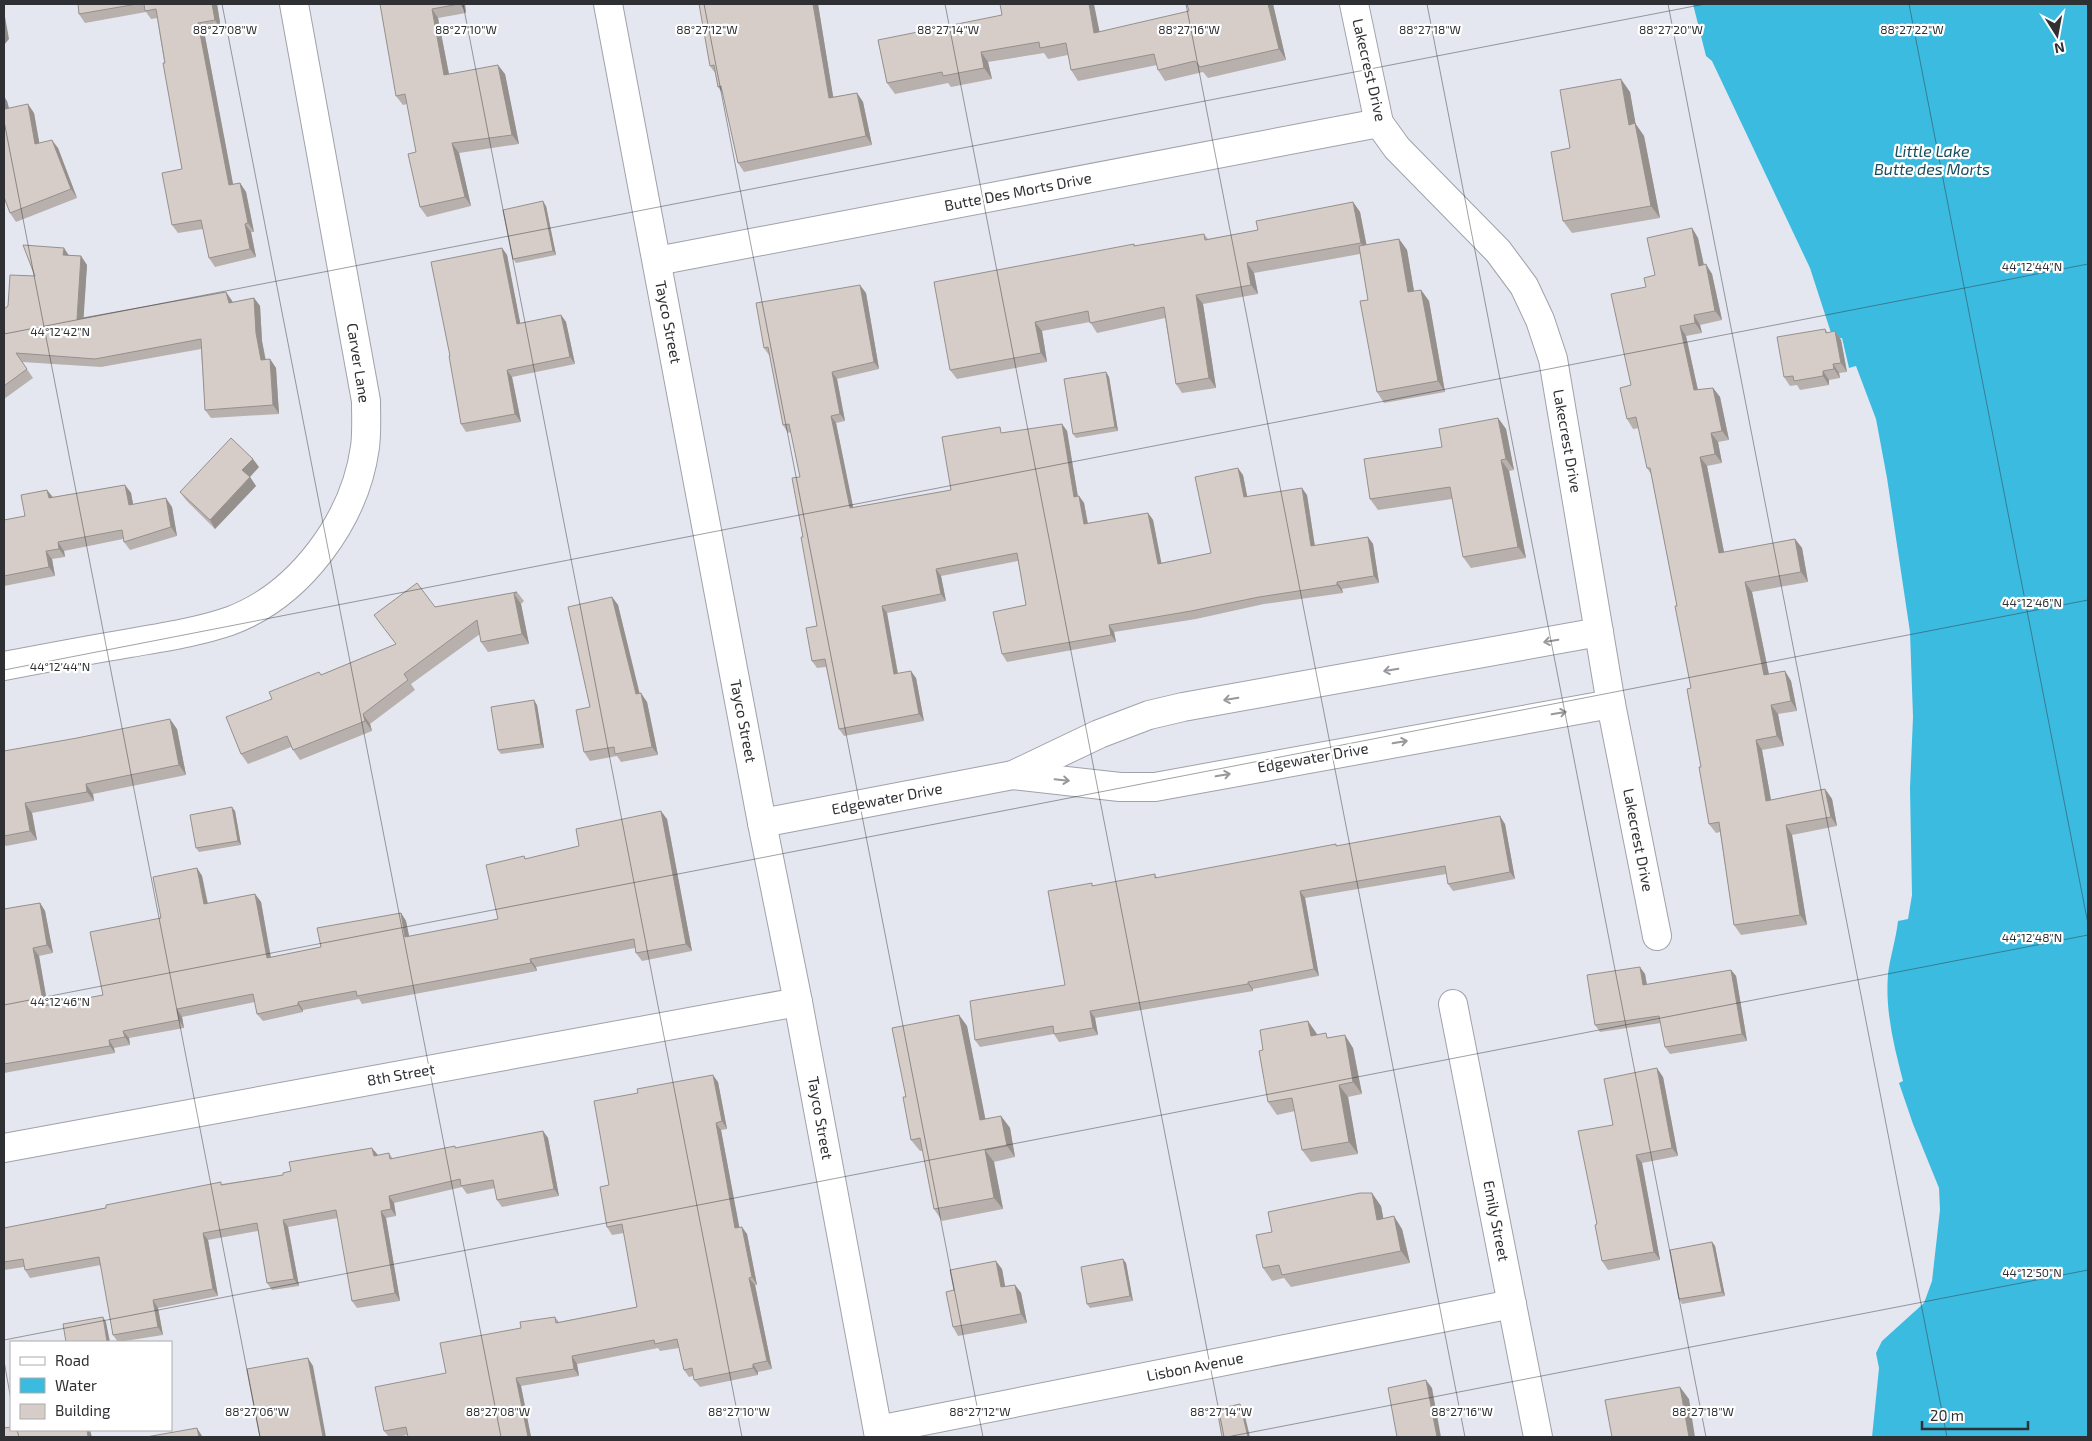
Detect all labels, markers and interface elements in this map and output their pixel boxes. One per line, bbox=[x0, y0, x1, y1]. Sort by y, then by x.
north arrow bbox=[2032, 10, 2082, 60]
street label: Lakecrest Drive bbox=[1349, 17, 1391, 123]
text: 88°27'08"W bbox=[193, 22, 257, 36]
text: 88°27'10"W bbox=[435, 22, 497, 36]
text: 88°27'12"W bbox=[676, 22, 738, 36]
text: 88°27'14"W bbox=[917, 22, 979, 36]
text: 88°27'16"W bbox=[1158, 22, 1220, 36]
text: 88°27'18"W bbox=[1399, 22, 1461, 36]
text: 88°27'20"W bbox=[1639, 22, 1703, 36]
text: 88°27'22"W bbox=[1880, 22, 1944, 36]
text: N bbox=[2053, 39, 2066, 58]
water label: Little Lake Butte des Morts bbox=[1874, 141, 1990, 178]
street label: Butte Des Morts Drive bbox=[943, 168, 1093, 214]
text: 44°12'44"N bbox=[2002, 259, 2062, 273]
street label: Tayco Street bbox=[652, 279, 686, 365]
street label: Carver Lane bbox=[344, 322, 374, 404]
text: 44°12'42"N bbox=[30, 324, 90, 338]
street label: Lakecrest Drive bbox=[1550, 388, 1586, 494]
text: 44°12'46"N bbox=[2002, 595, 2062, 609]
one-way arrow bbox=[1544, 636, 1560, 646]
text: 44°12'44"N bbox=[30, 659, 90, 673]
one-way arrow bbox=[1384, 665, 1400, 675]
street label: Tayco Street bbox=[727, 678, 761, 764]
one-way arrow bbox=[1224, 694, 1240, 704]
one-way arrow bbox=[1551, 708, 1567, 718]
one-way arrow bbox=[1391, 737, 1407, 747]
street label: Edgewater Drive bbox=[1256, 738, 1370, 776]
one-way arrow bbox=[1214, 769, 1230, 779]
one-way arrow bbox=[1053, 775, 1069, 785]
street label: Edgewater Drive bbox=[830, 778, 944, 818]
street label: Lakecrest Drive bbox=[1620, 787, 1658, 893]
text: 44°12'48"N bbox=[2002, 930, 2062, 944]
text: 44°12'46"N bbox=[30, 994, 90, 1008]
street label: 8th Street bbox=[365, 1059, 436, 1089]
street label: Tayco Street bbox=[805, 1075, 837, 1161]
street label: Emily Street bbox=[1480, 1179, 1514, 1263]
text: 44°12'50"N bbox=[2002, 1265, 2062, 1279]
legend bbox=[10, 1341, 172, 1431]
street label: Lisbon Avenue bbox=[1145, 1348, 1245, 1384]
text: Road bbox=[55, 1351, 90, 1369]
text: Water bbox=[55, 1376, 97, 1394]
scale bar bbox=[1922, 1398, 2028, 1430]
text: Building bbox=[55, 1401, 111, 1419]
text: 88°27'06"W bbox=[225, 1404, 289, 1418]
text: 88°27'08"W bbox=[466, 1404, 530, 1418]
text: 88°27'10"W bbox=[708, 1404, 770, 1418]
text: 88°27'12"W bbox=[949, 1404, 1011, 1418]
text: 88°27'14"W bbox=[1190, 1404, 1252, 1418]
text: 88°27'16"W bbox=[1431, 1404, 1493, 1418]
text: 88°27'18"W bbox=[1672, 1404, 1734, 1418]
text: 20 m bbox=[1930, 1406, 1964, 1424]

